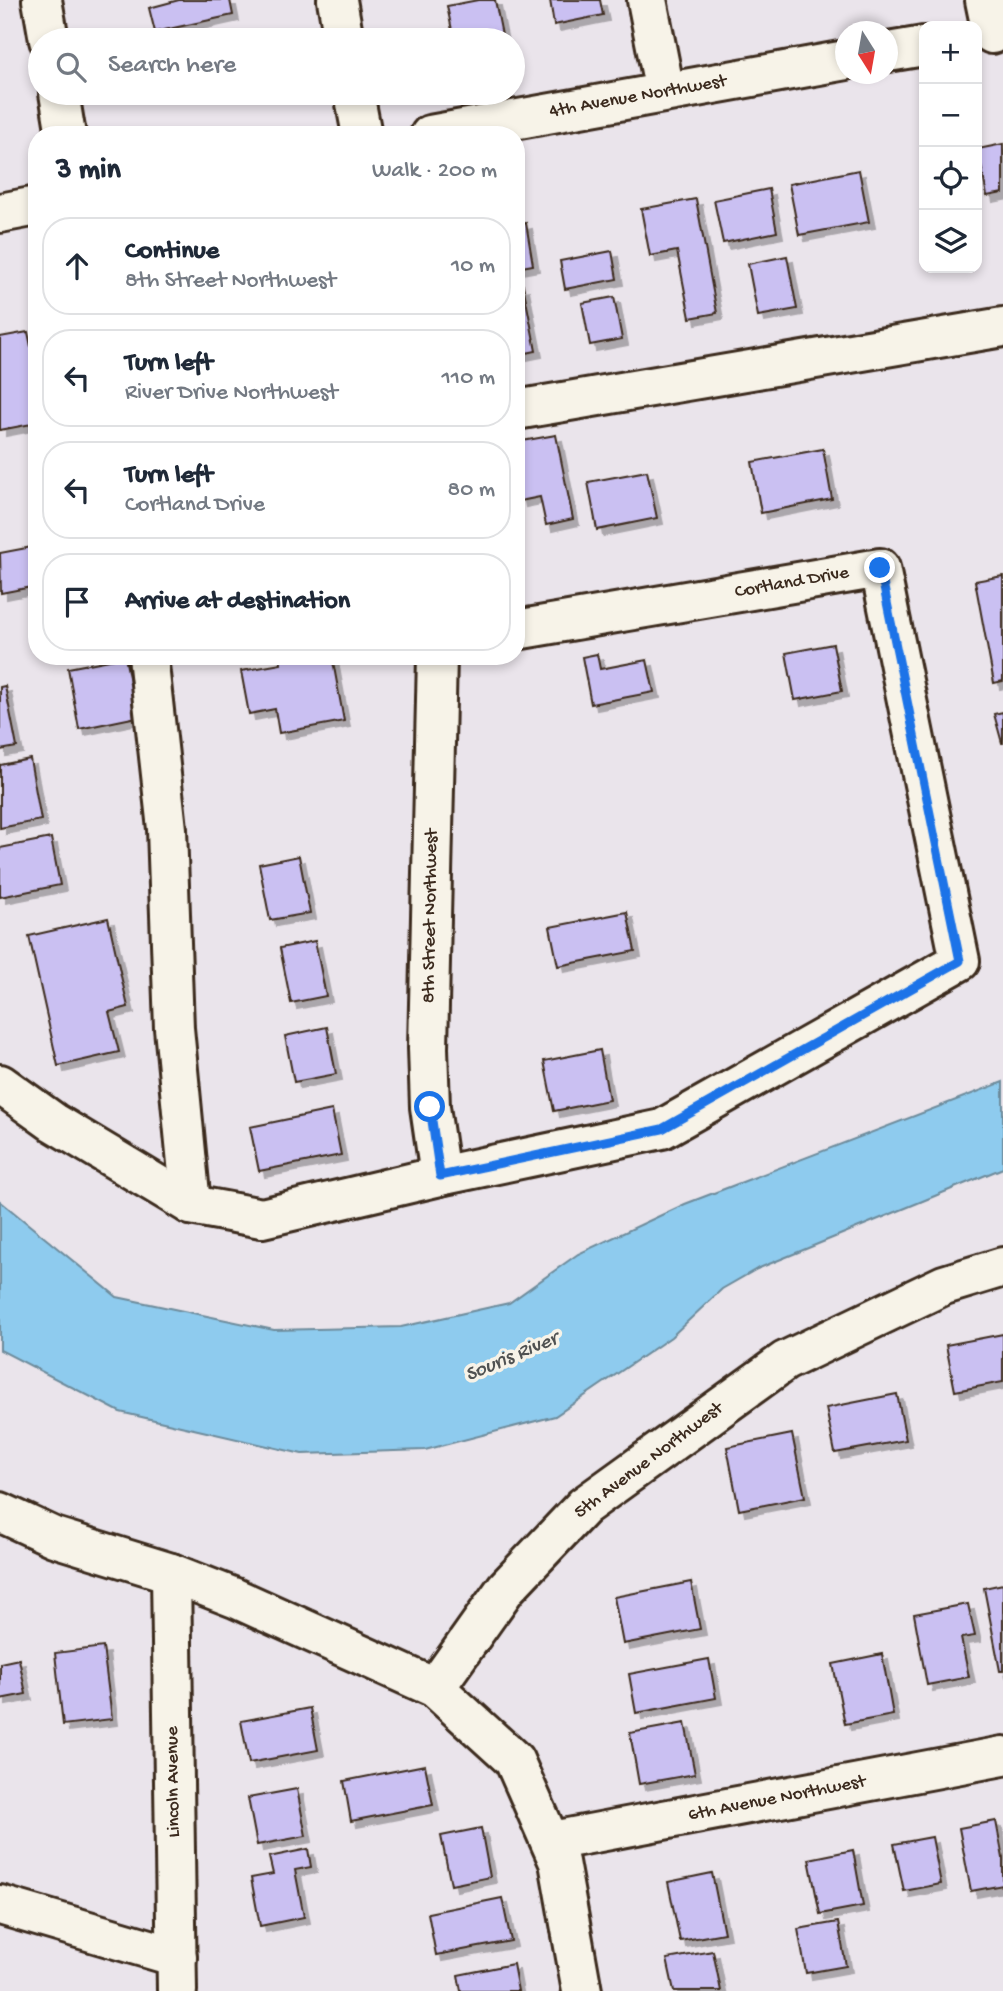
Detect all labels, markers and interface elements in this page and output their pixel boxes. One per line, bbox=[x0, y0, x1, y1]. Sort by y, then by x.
north arrow bbox=[835, 21, 898, 84]
map controls bbox=[919, 21, 982, 273]
button: + bbox=[919, 21, 982, 84]
search box bbox=[28, 28, 525, 105]
icon: search bbox=[52, 48, 90, 86]
text: Search here bbox=[108, 51, 236, 82]
street label: 4th Avenue Northwest bbox=[548, 70, 731, 124]
button: − bbox=[919, 84, 982, 147]
button: locate bbox=[919, 147, 982, 210]
text: 3 min bbox=[56, 154, 121, 189]
text: Walk · 200 m bbox=[372, 158, 497, 185]
button: layers bbox=[919, 210, 982, 273]
text: Continue bbox=[125, 237, 219, 268]
icon: ahead bbox=[58, 247, 96, 285]
text: 10 m bbox=[451, 253, 495, 280]
text: 8th Street Northwest bbox=[125, 268, 336, 295]
text: Turn left bbox=[125, 349, 213, 380]
icon: left bbox=[58, 359, 96, 397]
text: 110 m bbox=[442, 365, 495, 392]
text: River Drive Northwest bbox=[125, 380, 338, 407]
text: Turn left bbox=[125, 461, 213, 492]
icon: left bbox=[58, 471, 96, 509]
text: 80 m bbox=[448, 477, 495, 504]
text: Cortland Drive bbox=[125, 492, 265, 519]
route end bbox=[864, 552, 895, 583]
street label: Cortland Drive bbox=[733, 562, 851, 604]
icon: arrive bbox=[58, 583, 96, 621]
text: Arrive at destination bbox=[125, 587, 350, 618]
street label: 8th Street Northwest bbox=[418, 826, 444, 1003]
route start bbox=[414, 1091, 445, 1122]
water label: Souris River bbox=[462, 1326, 566, 1389]
street label: 5th Avenue Northwest bbox=[570, 1396, 730, 1524]
street label: Lincoln Avenue bbox=[162, 1726, 186, 1838]
street label: 6th Avenue Northwest bbox=[686, 1770, 870, 1827]

